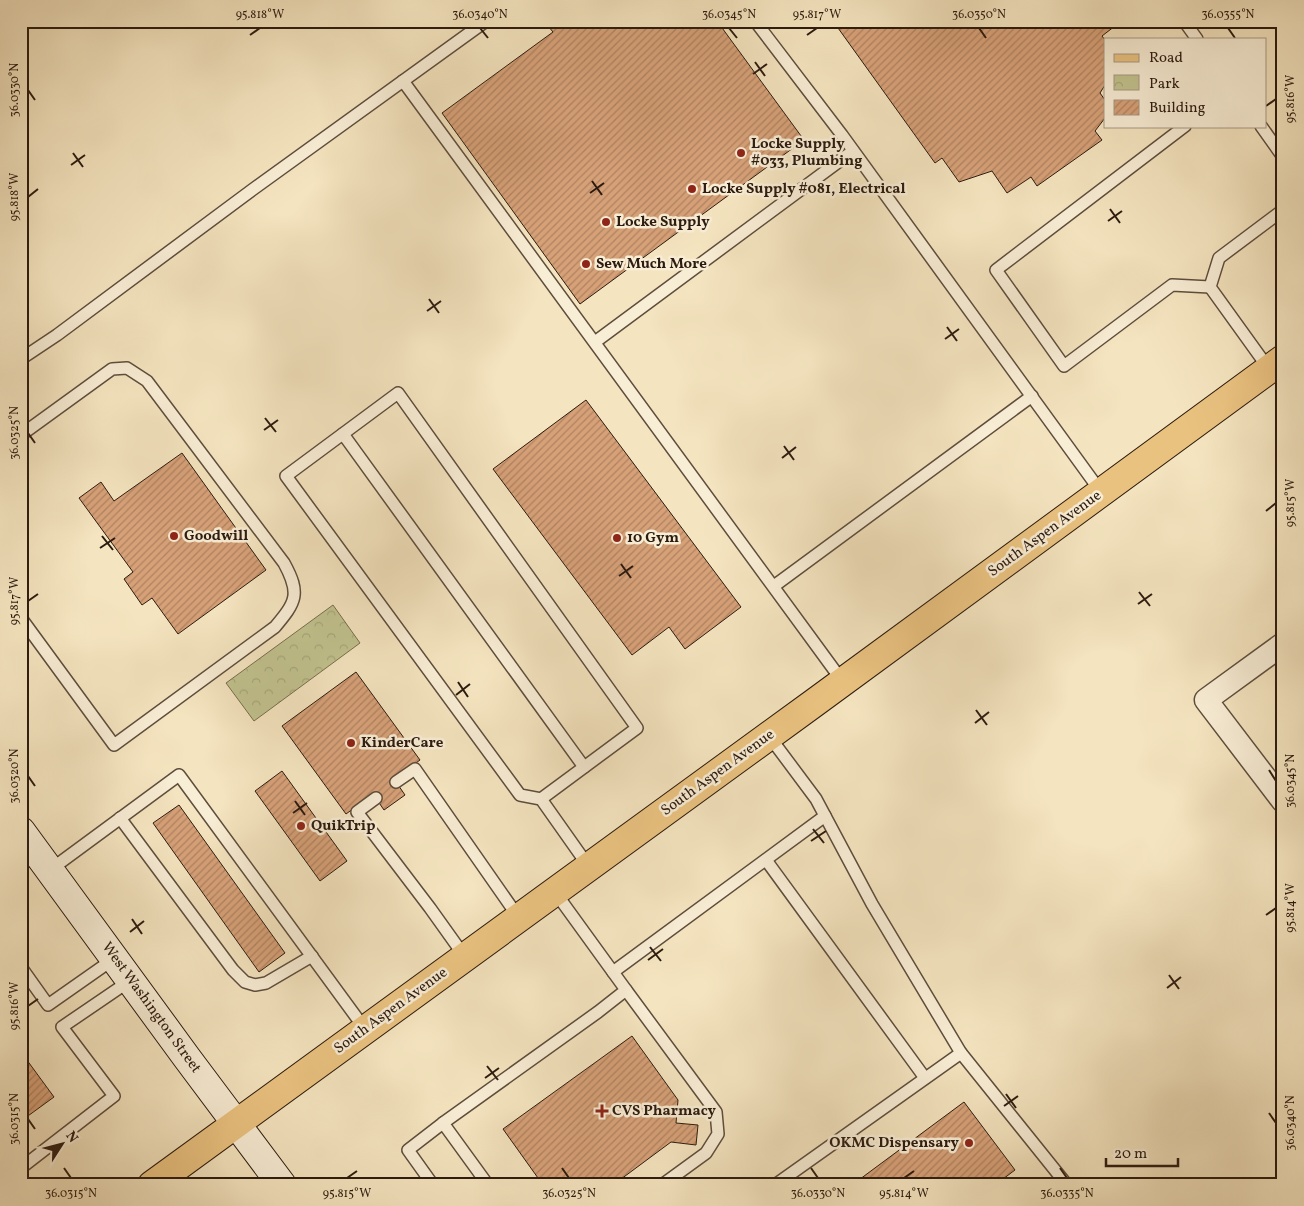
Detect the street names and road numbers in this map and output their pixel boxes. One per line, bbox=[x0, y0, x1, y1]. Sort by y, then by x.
street label: South Aspen Avenue bbox=[984, 486, 1106, 582]
street label: South Aspen Avenue bbox=[657, 725, 779, 821]
street label: West Washington Street bbox=[96, 938, 206, 1078]
street label: South Aspen Avenue bbox=[330, 963, 452, 1059]

